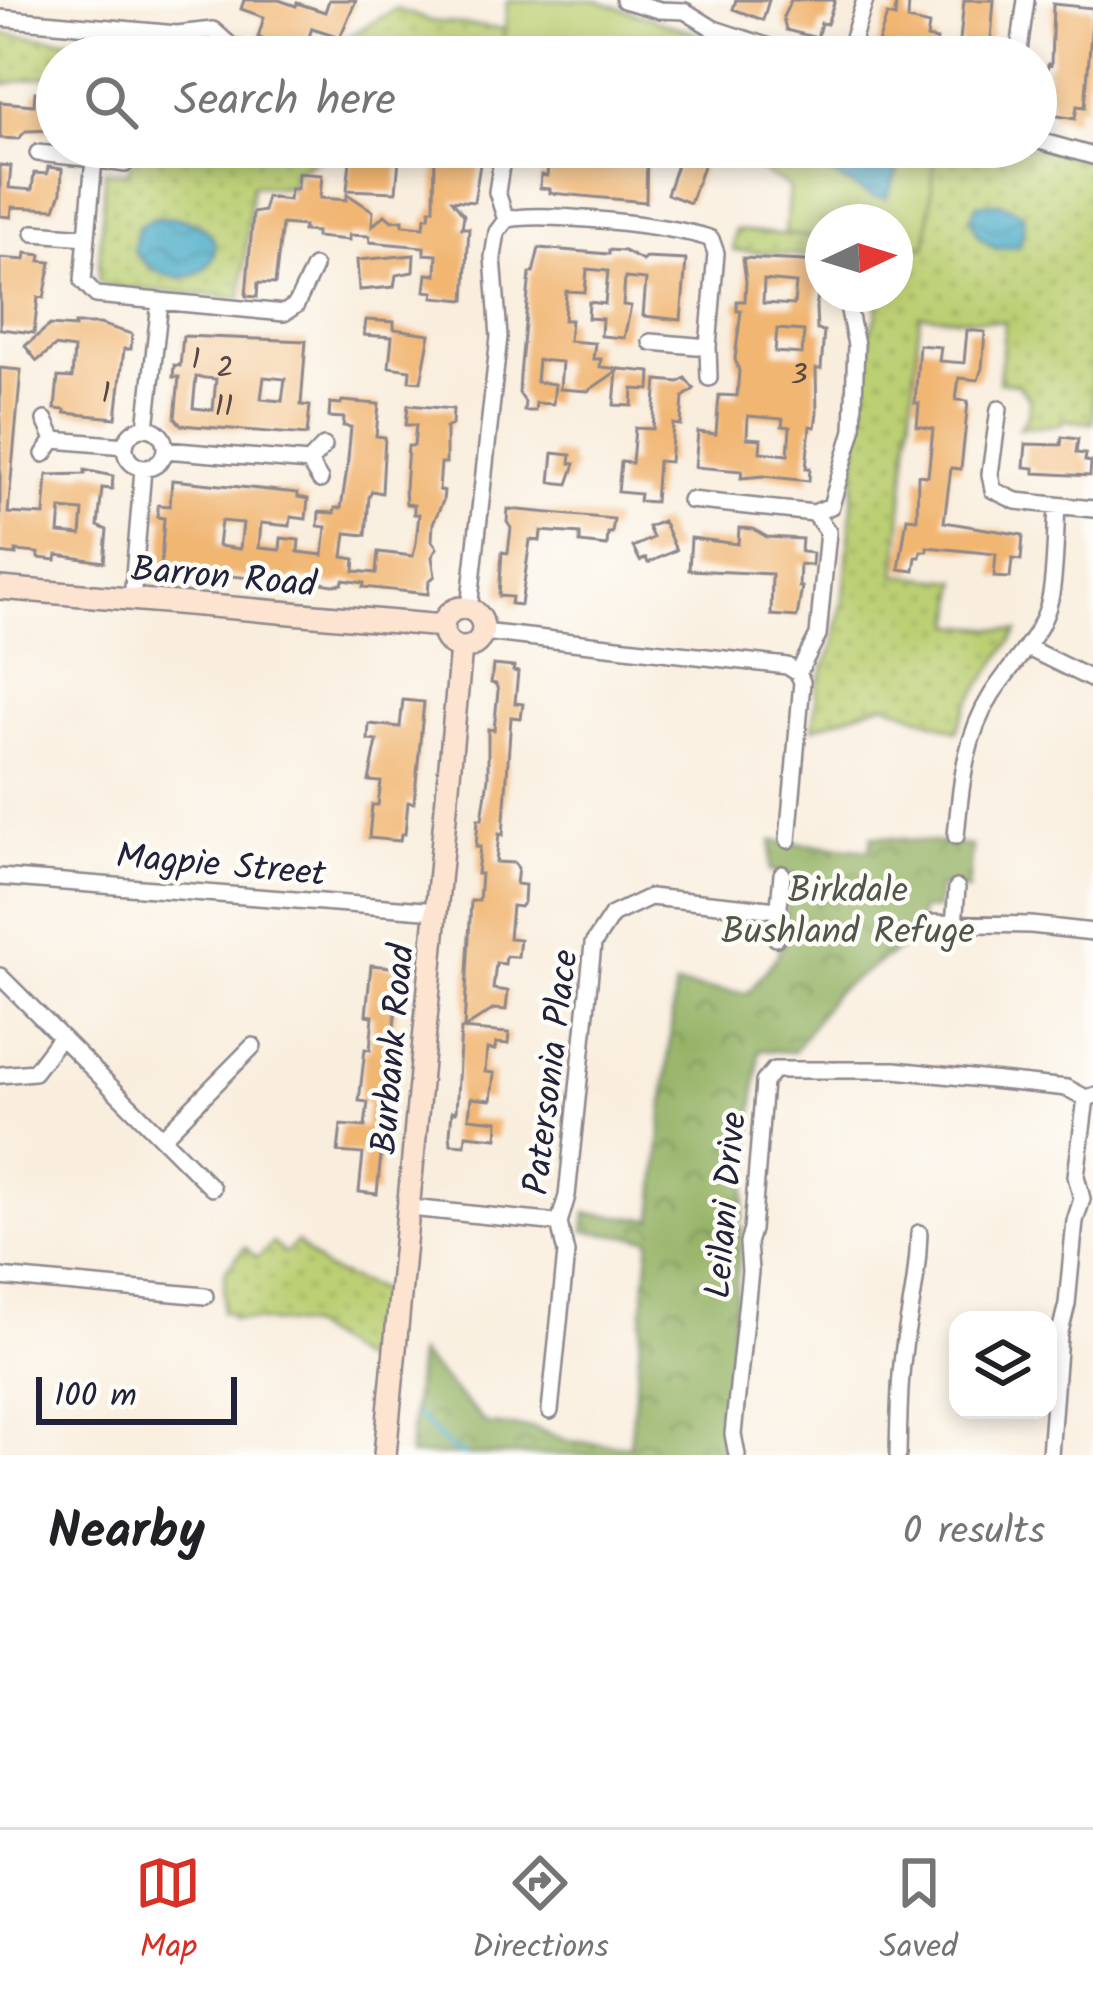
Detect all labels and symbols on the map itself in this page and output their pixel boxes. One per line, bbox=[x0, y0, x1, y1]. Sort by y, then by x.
north arrow bbox=[805, 204, 913, 312]
house number: 1 bbox=[191, 336, 201, 384]
house number: 2 bbox=[216, 345, 234, 393]
house number: 3 bbox=[790, 352, 808, 400]
house number: 1 bbox=[101, 370, 111, 418]
house number: 11 bbox=[215, 383, 233, 431]
street label: Barron Road bbox=[129, 542, 320, 615]
street label: Magpie Street bbox=[114, 829, 329, 904]
park label: Birkdale Bushland Refuge bbox=[721, 864, 975, 962]
street label: Burbank Road bbox=[357, 941, 432, 1157]
street label: Patersonia Place bbox=[509, 947, 596, 1198]
street label: Leilani Drive bbox=[691, 1109, 764, 1301]
scale bar bbox=[36, 1371, 237, 1424]

